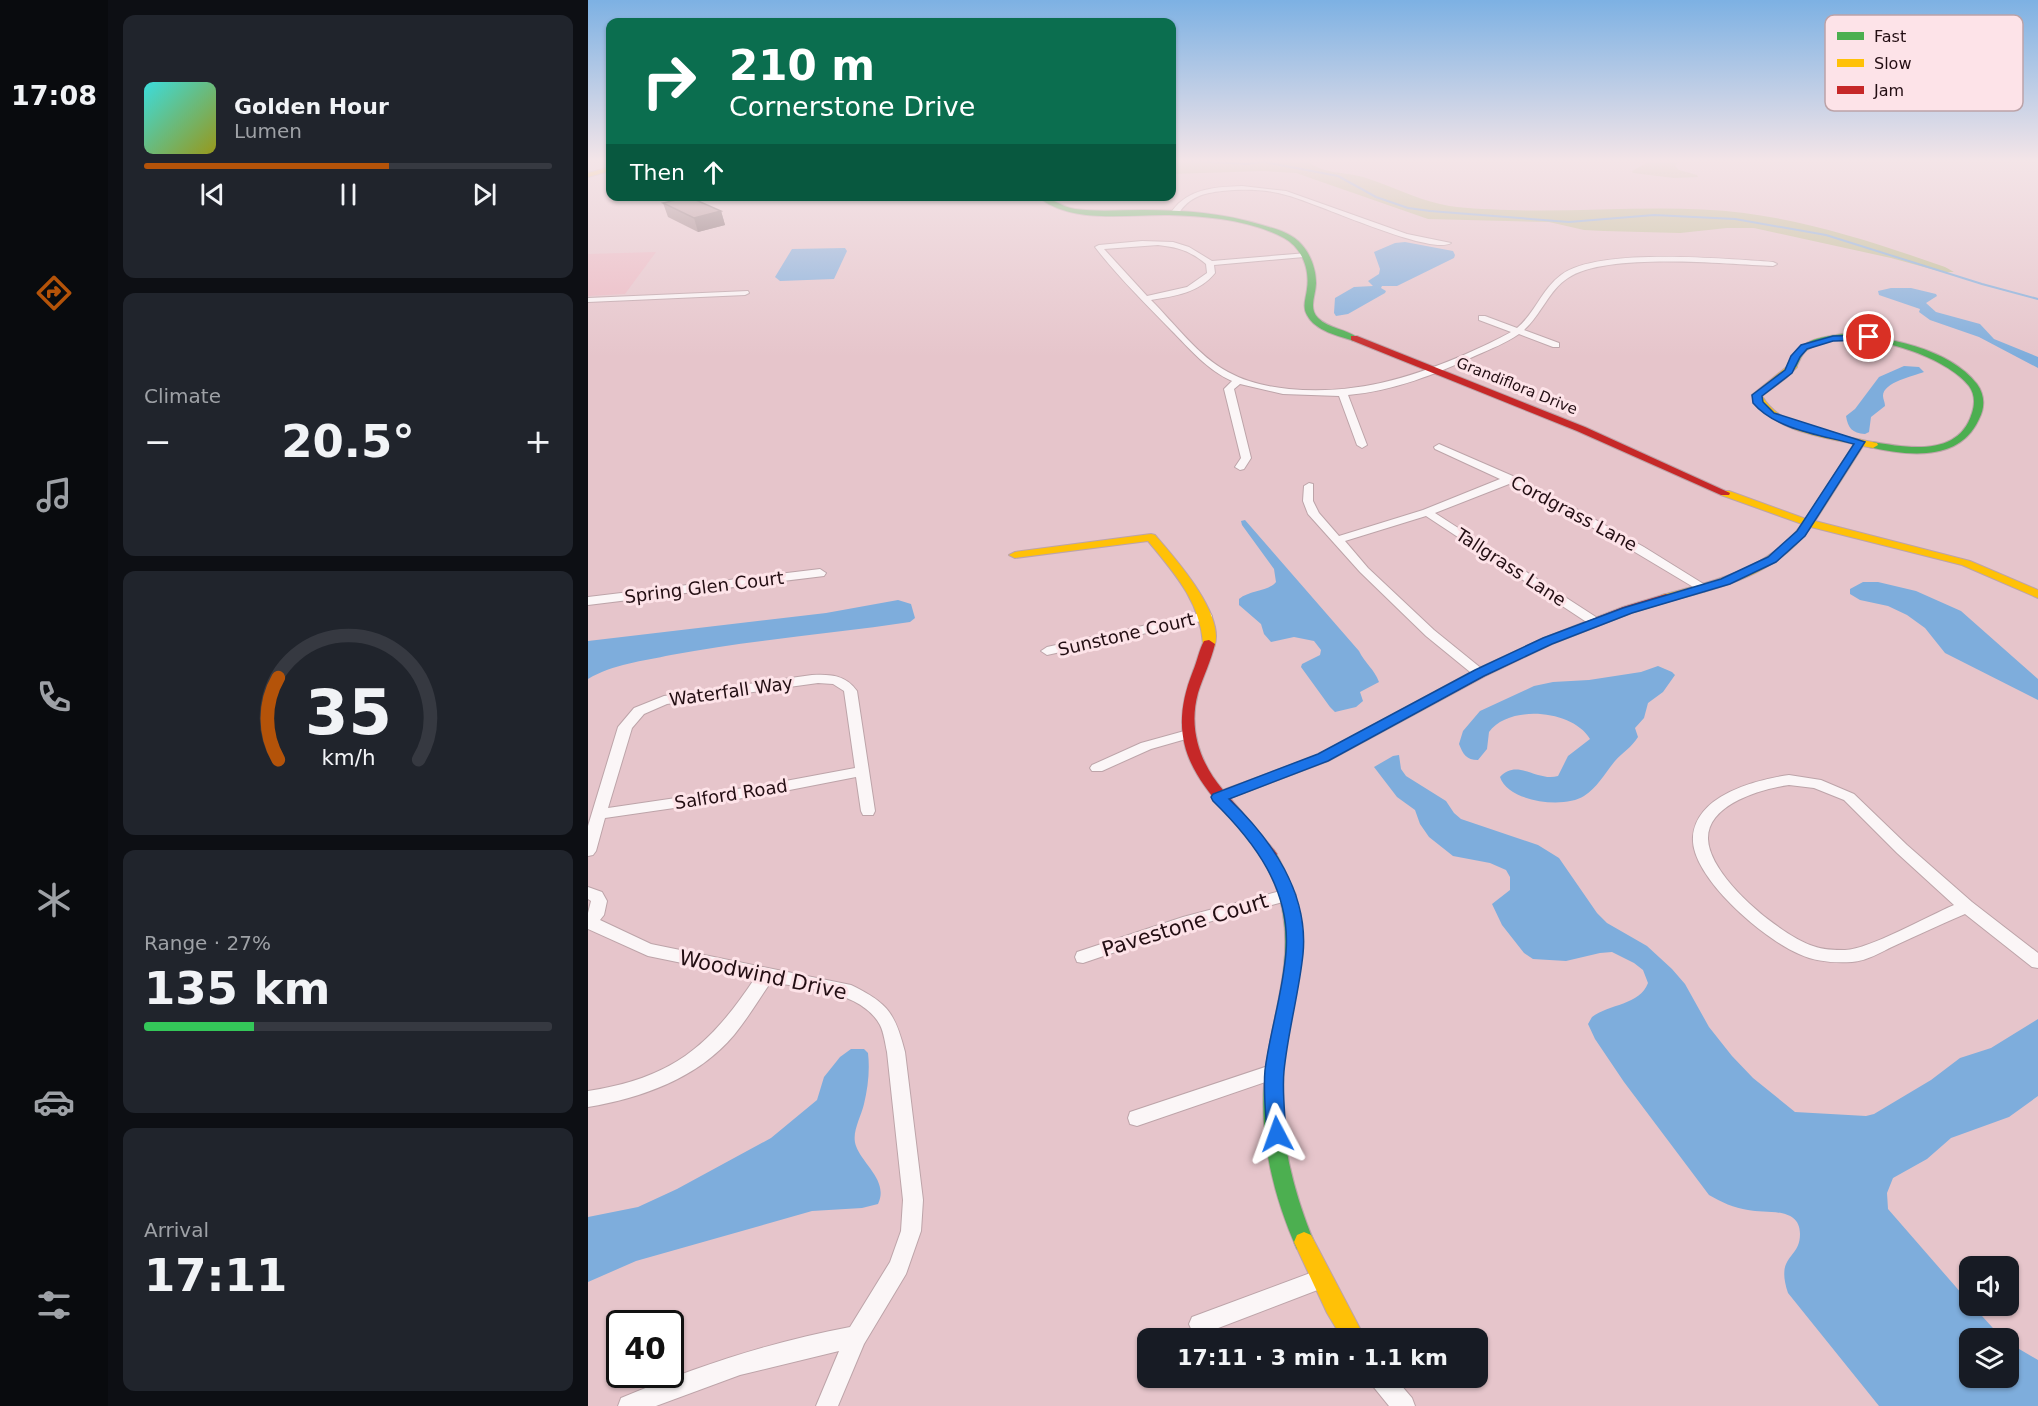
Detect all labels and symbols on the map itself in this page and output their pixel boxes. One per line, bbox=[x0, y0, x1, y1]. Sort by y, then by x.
legend bbox=[1825, 15, 2023, 111]
text: Fast bbox=[1874, 27, 1906, 46]
text: Slow bbox=[1874, 54, 1911, 73]
text: Jam bbox=[1873, 81, 1904, 100]
pin bbox=[1843, 311, 1894, 362]
street label: Grandiflora Drive bbox=[1454, 354, 1580, 418]
street label: Cordgrass Lane bbox=[1507, 471, 1641, 555]
street label: Tallgrass Lane bbox=[1451, 523, 1570, 610]
street label: Spring Glen Court bbox=[623, 567, 785, 607]
street label: Sunstone Court bbox=[1056, 608, 1196, 660]
street label: Waterfall Way bbox=[668, 672, 795, 710]
street label: Salford Road bbox=[673, 775, 789, 813]
street label: Pavestone Court bbox=[1099, 888, 1271, 962]
street label: Woodwind Drive bbox=[677, 945, 849, 1005]
position arrow bbox=[1245, 1102, 1309, 1166]
speed limit sign: 40 bbox=[606, 1310, 684, 1388]

